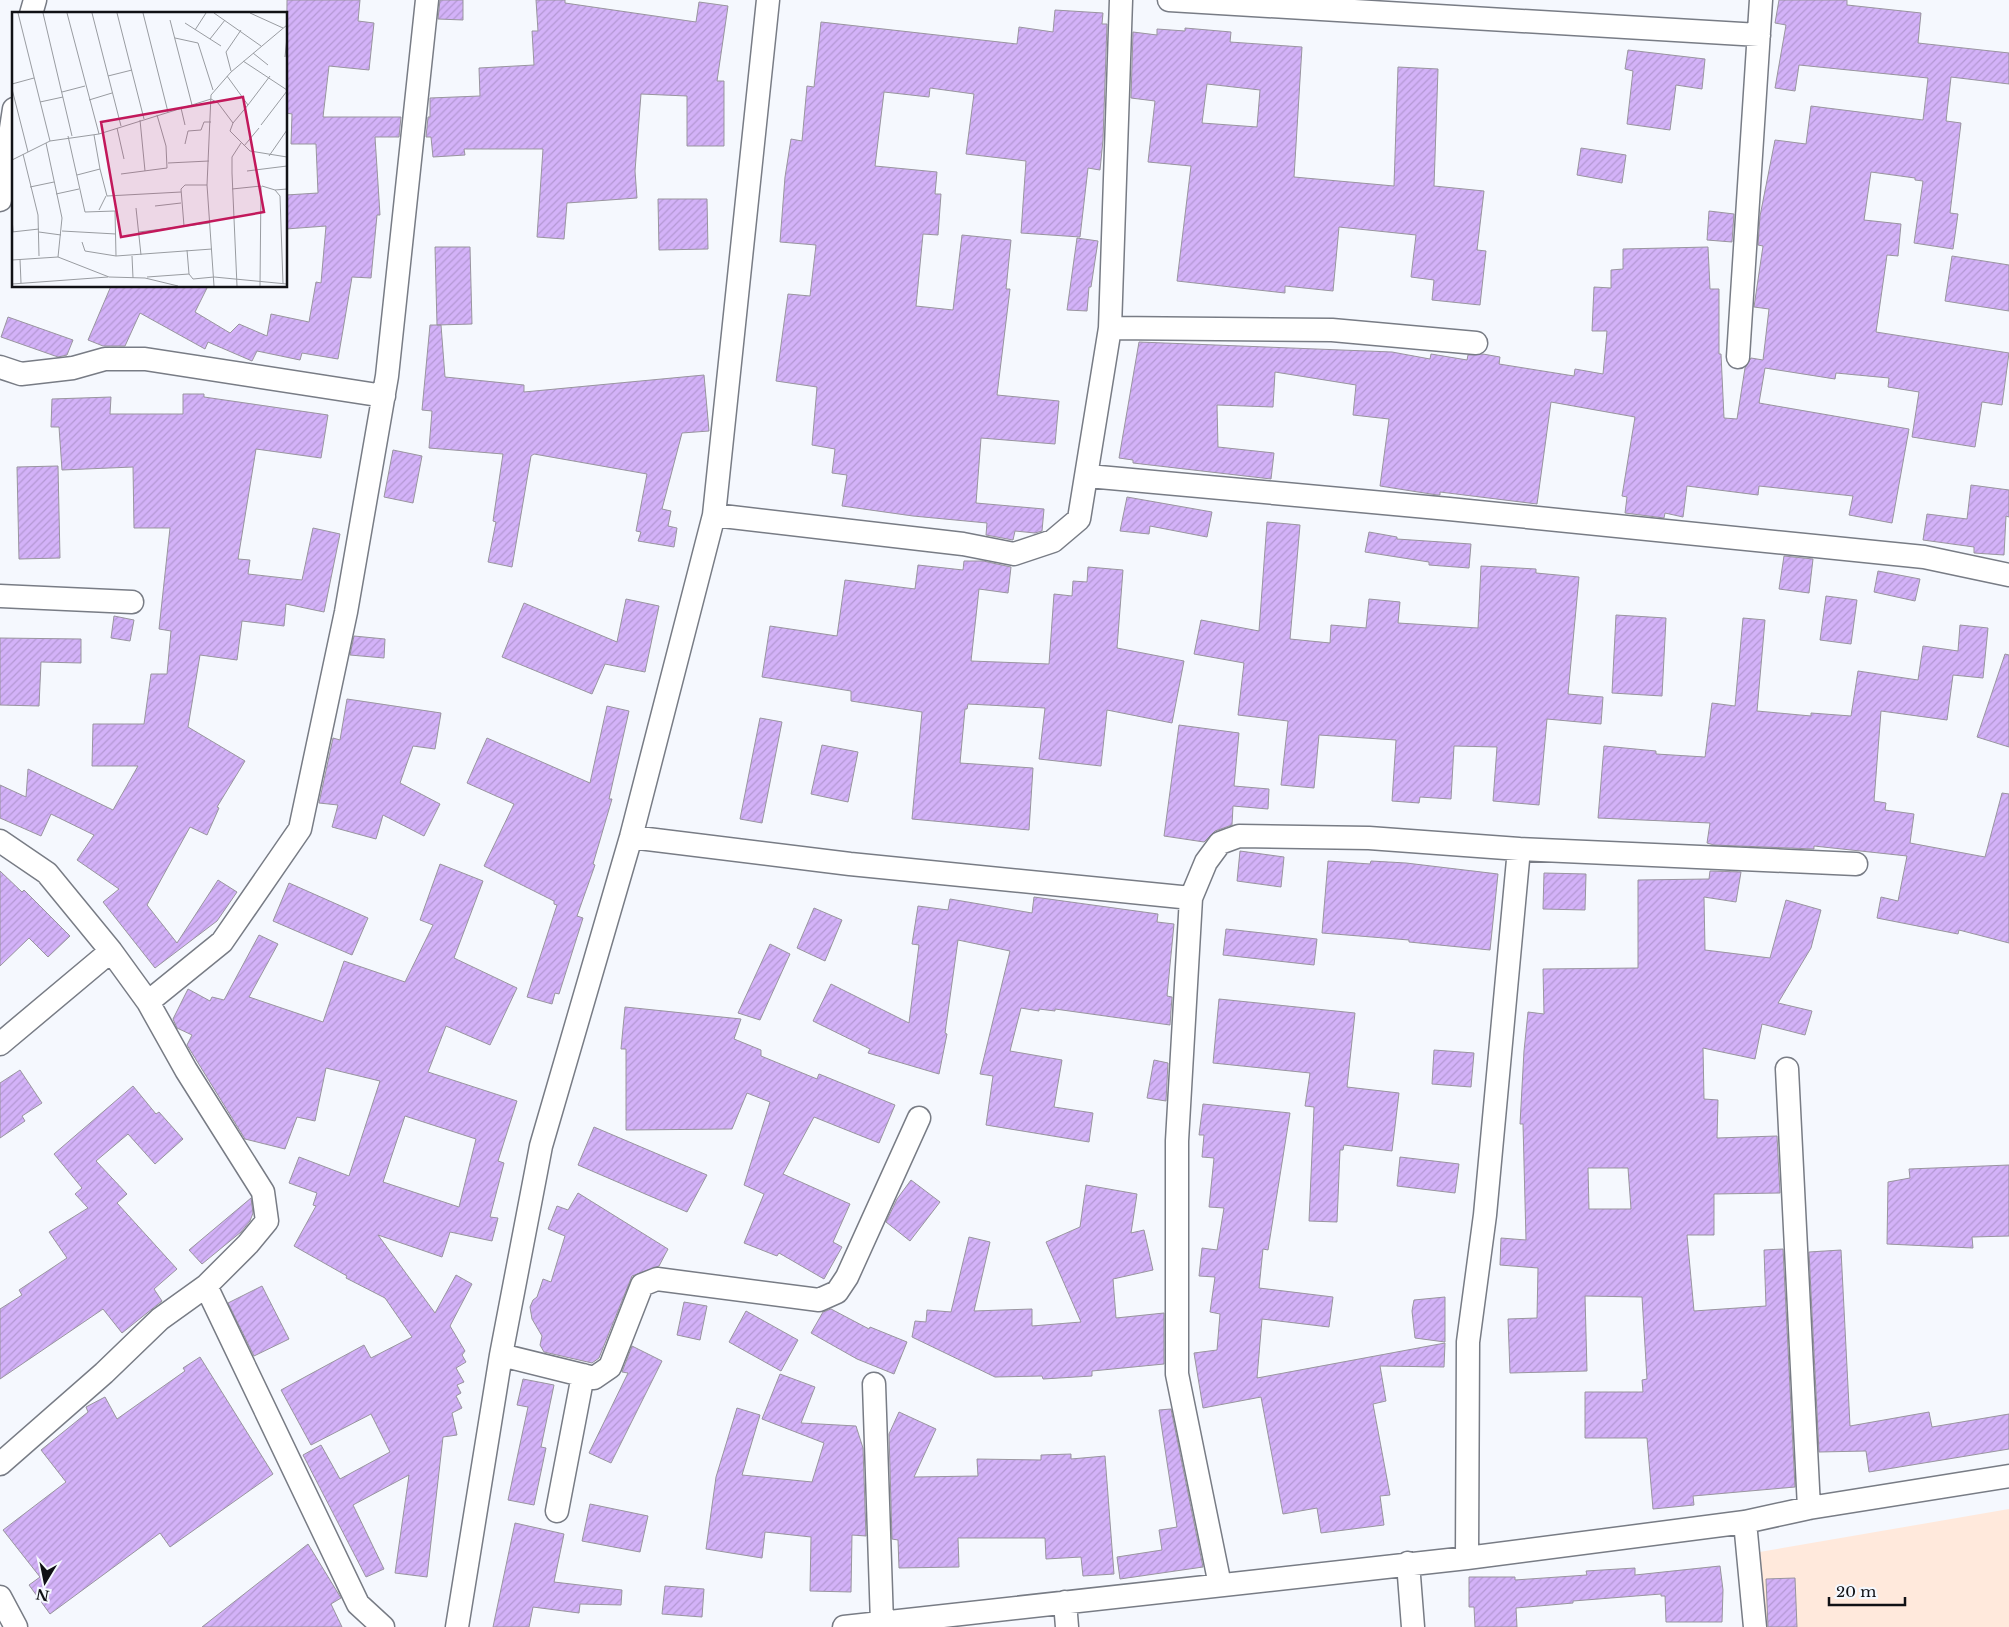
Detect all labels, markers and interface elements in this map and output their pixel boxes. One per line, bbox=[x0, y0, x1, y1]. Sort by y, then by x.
inset map bbox=[12, 12, 288, 288]
north arrow bbox=[20, 1557, 70, 1607]
scale bar bbox=[1829, 1574, 1905, 1606]
text: 20 m bbox=[1836, 1582, 1876, 1601]
text: N bbox=[35, 1585, 51, 1605]

